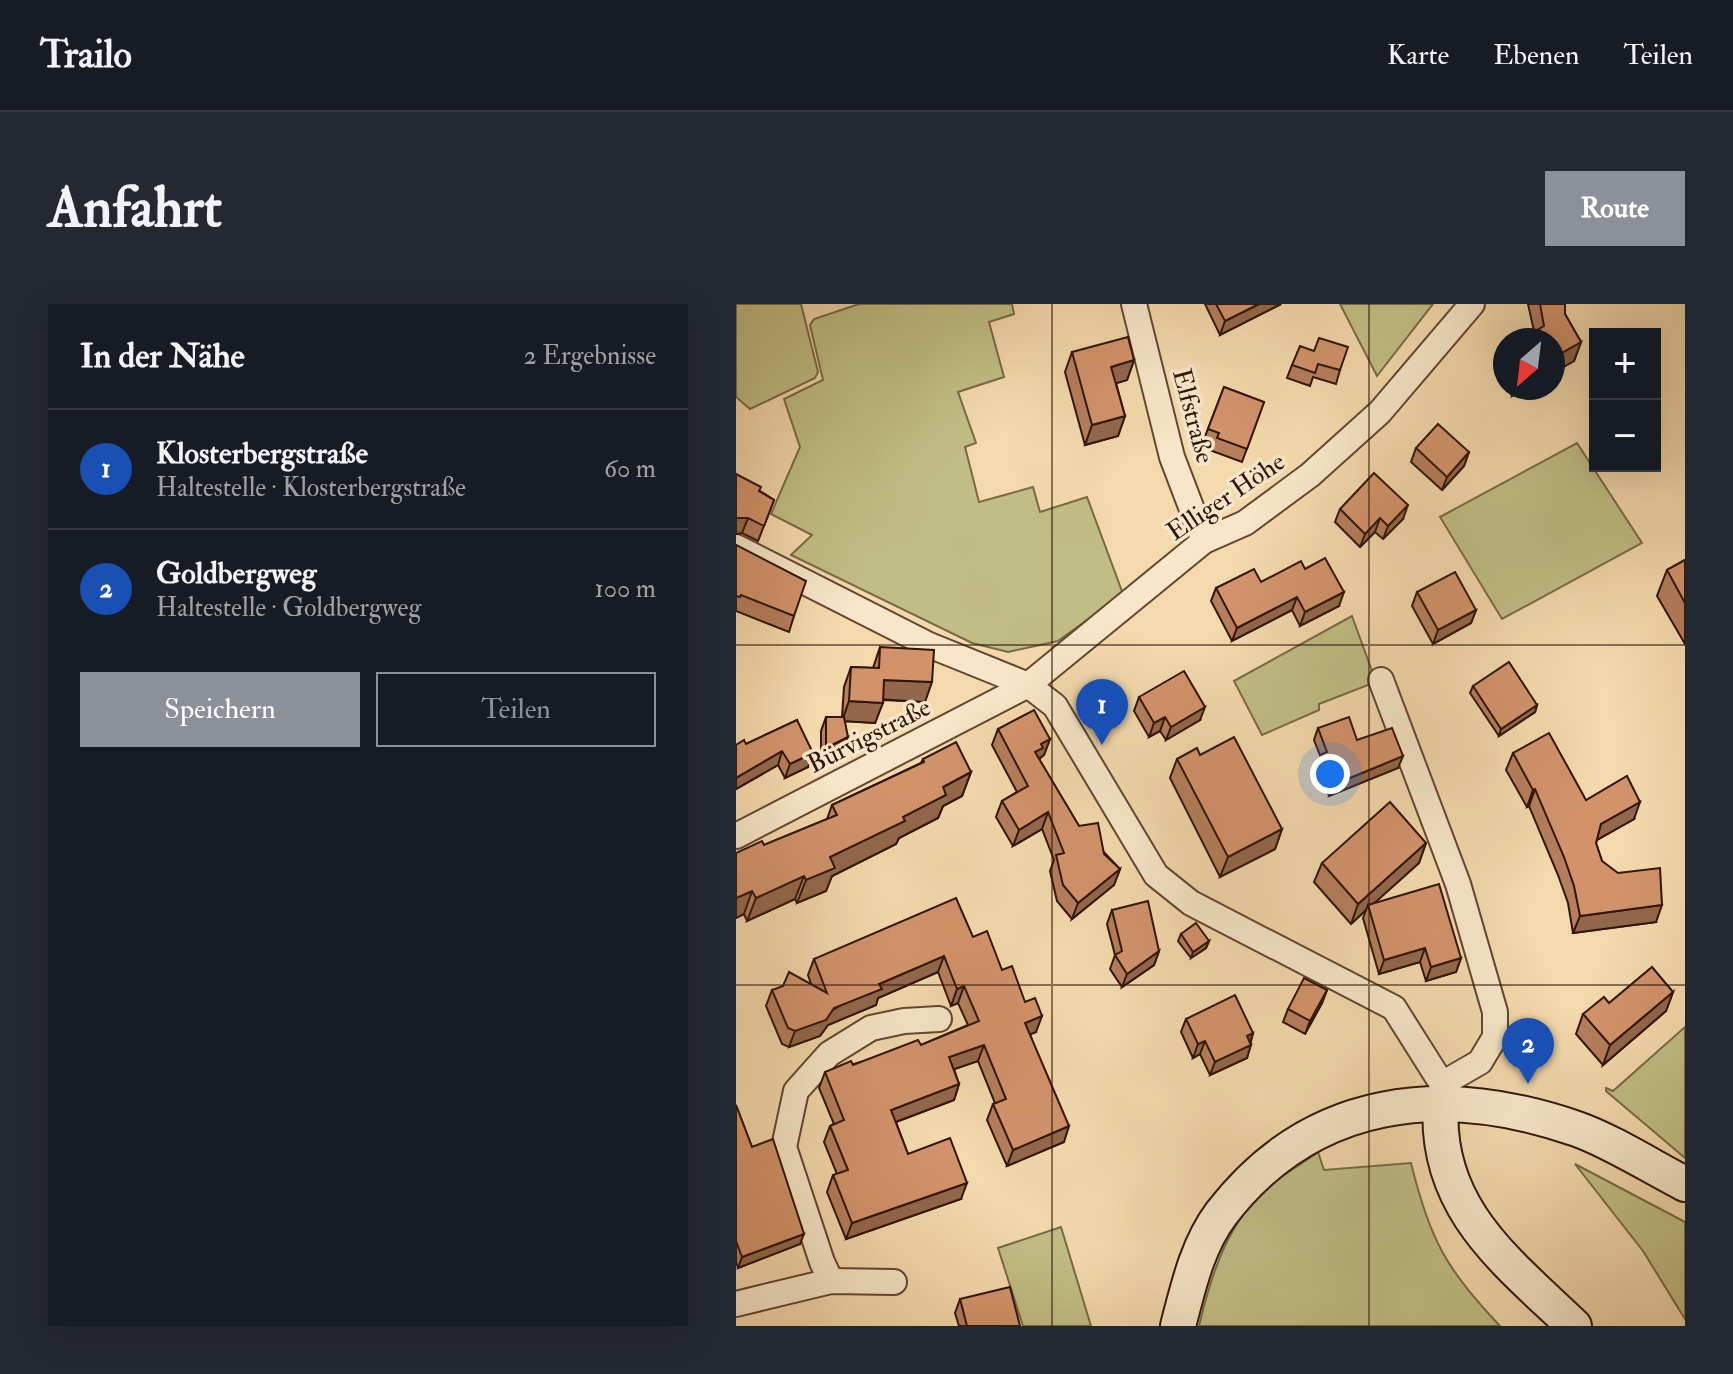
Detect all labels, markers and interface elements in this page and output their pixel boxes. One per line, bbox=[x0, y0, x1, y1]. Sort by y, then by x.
text: Trailo bbox=[40, 31, 132, 79]
text: Karte bbox=[1387, 38, 1449, 73]
text: Ebenen bbox=[1493, 38, 1579, 73]
text: Teilen bbox=[1623, 38, 1693, 73]
button: Route bbox=[1545, 171, 1685, 246]
text: Anfahrt bbox=[48, 173, 222, 244]
north arrow bbox=[1493, 328, 1565, 400]
map controls bbox=[1589, 328, 1661, 472]
button: + bbox=[1589, 328, 1661, 400]
text: In der Nähe bbox=[80, 335, 245, 378]
text: 2 Ergebnisse bbox=[524, 340, 656, 372]
street label: Elfstraße bbox=[1165, 365, 1221, 467]
button: − bbox=[1589, 400, 1661, 472]
text: Klosterbergstraße bbox=[156, 435, 368, 472]
street label: Elliger Höhe bbox=[1161, 446, 1291, 548]
text: 1 bbox=[101, 453, 111, 485]
text: 60 m bbox=[604, 453, 656, 485]
text: Haltestelle · Klosterbergstraße bbox=[156, 472, 466, 504]
text: Goldbergweg bbox=[156, 555, 317, 592]
text: 2 bbox=[99, 573, 113, 605]
text: 100 m bbox=[595, 573, 656, 605]
text: Haltestelle · Goldbergweg bbox=[156, 592, 421, 624]
button: Speichern bbox=[80, 672, 360, 747]
button: Teilen bbox=[376, 672, 656, 747]
pin: 1 bbox=[1076, 679, 1128, 745]
street label: Bürvigstraße bbox=[802, 691, 936, 781]
your location bbox=[1310, 754, 1350, 794]
pin: 2 bbox=[1502, 1018, 1554, 1084]

